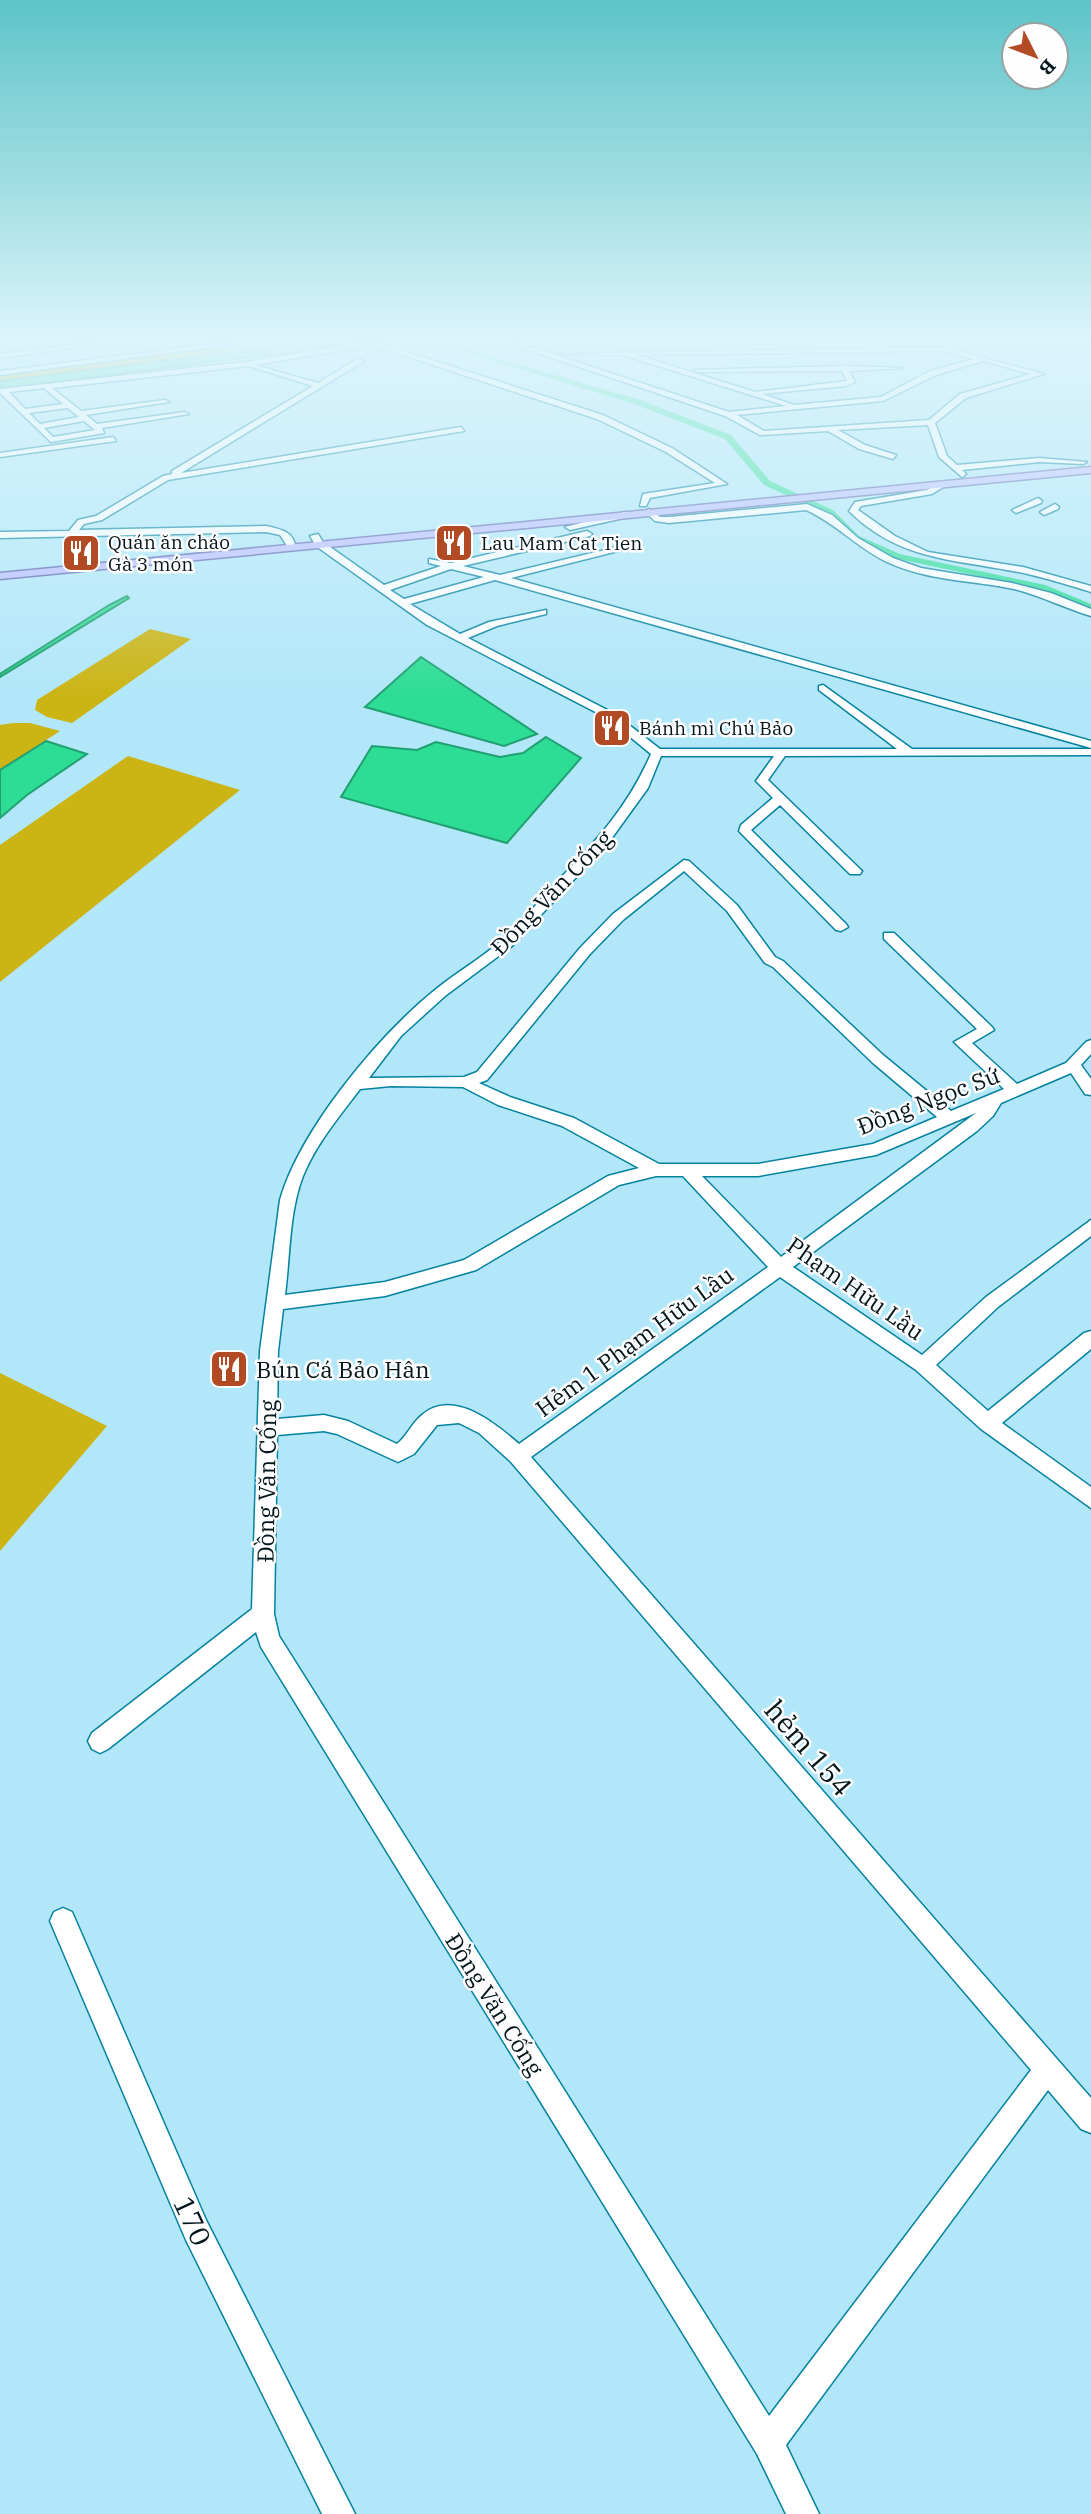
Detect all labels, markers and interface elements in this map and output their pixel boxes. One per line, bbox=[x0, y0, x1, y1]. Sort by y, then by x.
north arrow bbox=[1000, 21, 1070, 91]
text: B bbox=[1034, 54, 1061, 80]
restaurant icon: Lau Mam Cat Tien bbox=[433, 522, 475, 564]
place label: Quán ăn cháo Gà 3 món bbox=[108, 530, 230, 576]
place label: Lau Mam Cat Tien bbox=[481, 531, 642, 555]
restaurant icon: Quán ăn cháo Gà 3 món bbox=[60, 532, 102, 574]
restaurant icon: Bánh mì Chú Bảo bbox=[591, 707, 633, 749]
place label: Bánh mì Chú Bảo bbox=[639, 716, 793, 740]
street label: Đồng Văn Cống bbox=[484, 823, 619, 961]
street label: Đồng Ngọc Sứ bbox=[853, 1059, 1003, 1141]
street label: Phạm Hữu Lầu bbox=[782, 1230, 930, 1346]
street label: Hẻm 1 Phạm Hữu Lầu bbox=[529, 1259, 739, 1423]
restaurant icon: Bún Cá Bảo Hân bbox=[208, 1348, 250, 1390]
place label: Bún Cá Bảo Hân bbox=[256, 1354, 430, 1384]
street label: Đồng Văn Cống bbox=[250, 1399, 282, 1563]
street label: hẻm 154 bbox=[757, 1692, 861, 1804]
street label: Đồng Văn Cống bbox=[439, 1927, 551, 2081]
street label: 170 bbox=[166, 2190, 220, 2252]

